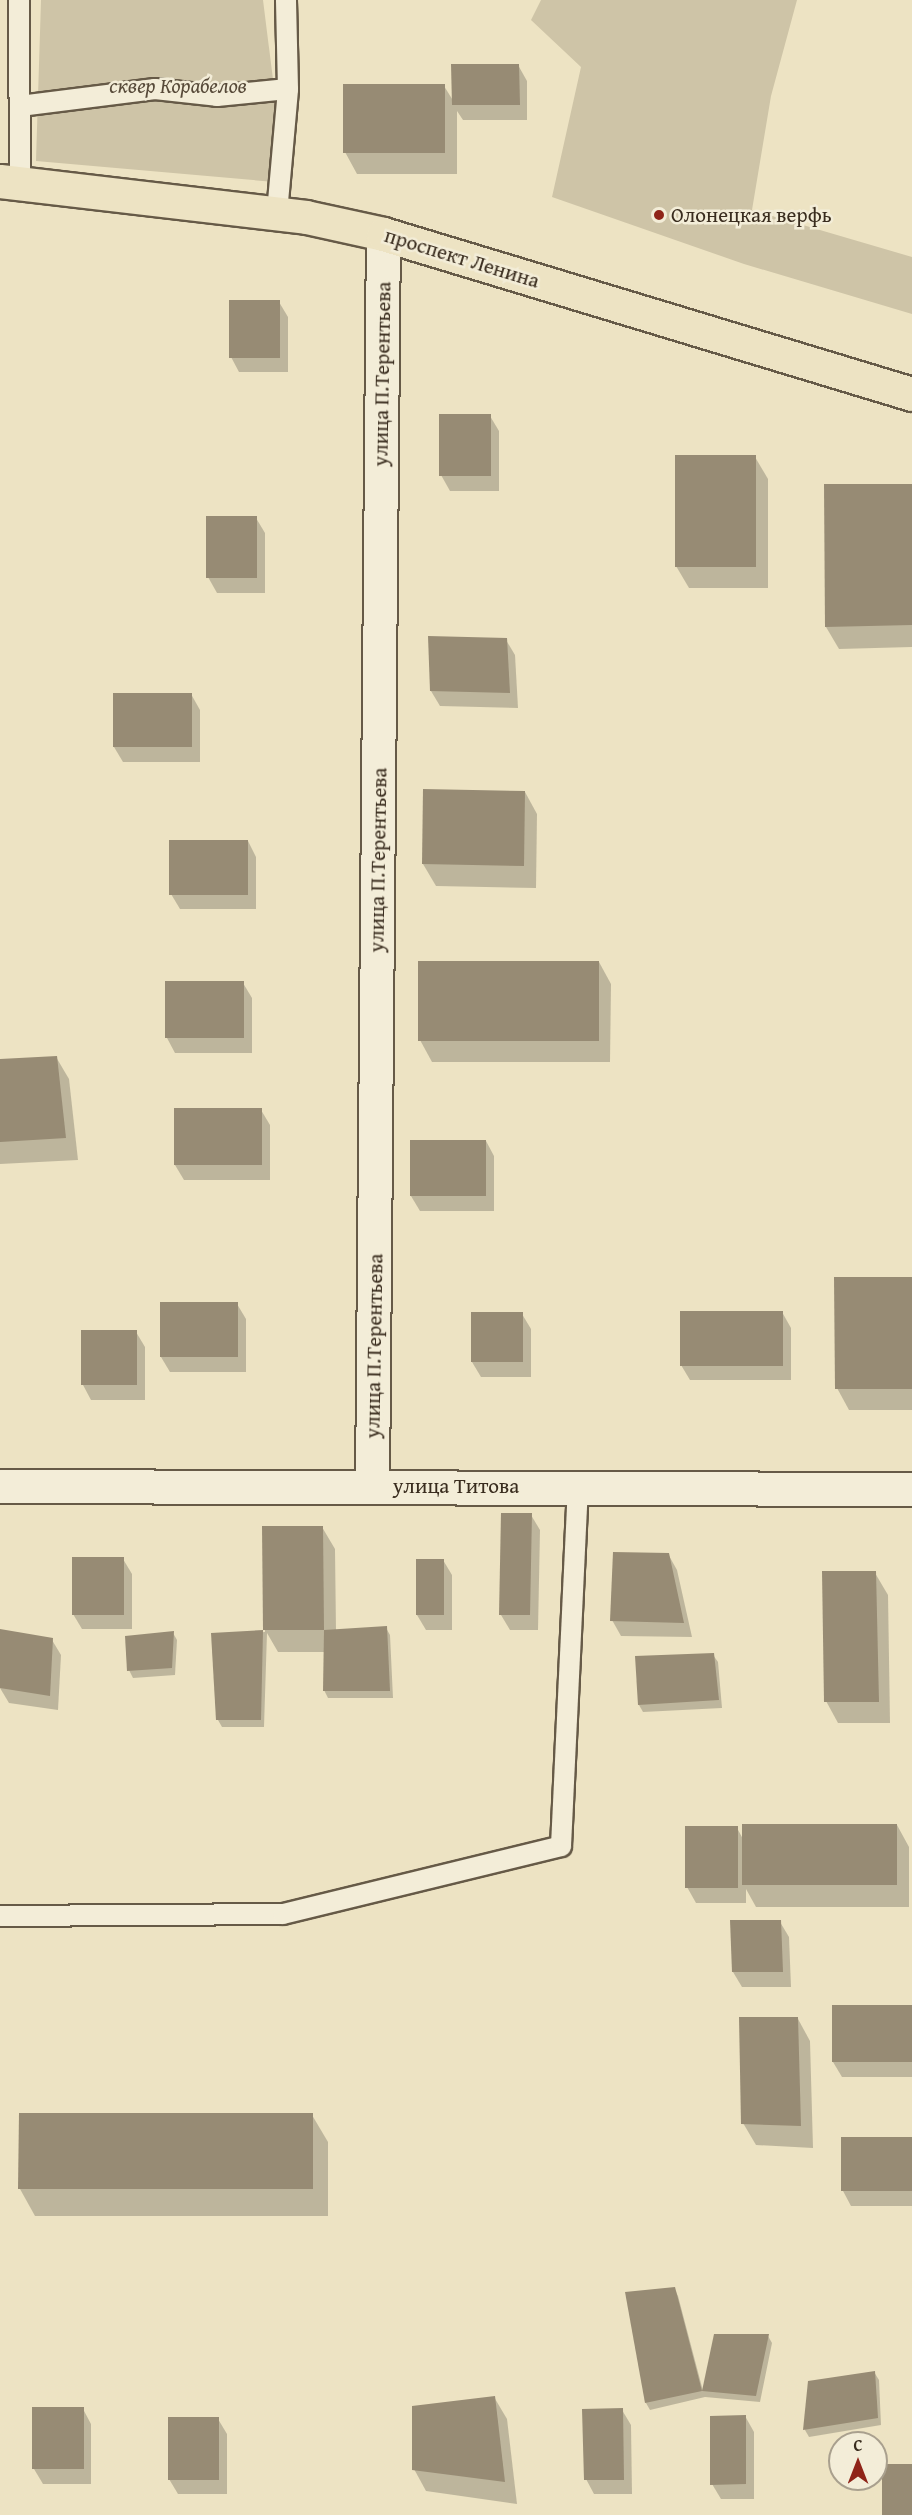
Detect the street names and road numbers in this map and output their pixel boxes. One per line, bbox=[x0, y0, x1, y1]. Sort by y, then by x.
street label: проспект Ленина bbox=[381, 222, 543, 294]
street label: улица П.Терентьева bbox=[368, 281, 396, 467]
street label: улица П.Терентьева bbox=[364, 767, 392, 953]
street label: улица П.Терентьева bbox=[360, 1253, 388, 1439]
street label: улица Титова bbox=[393, 1473, 519, 1499]

